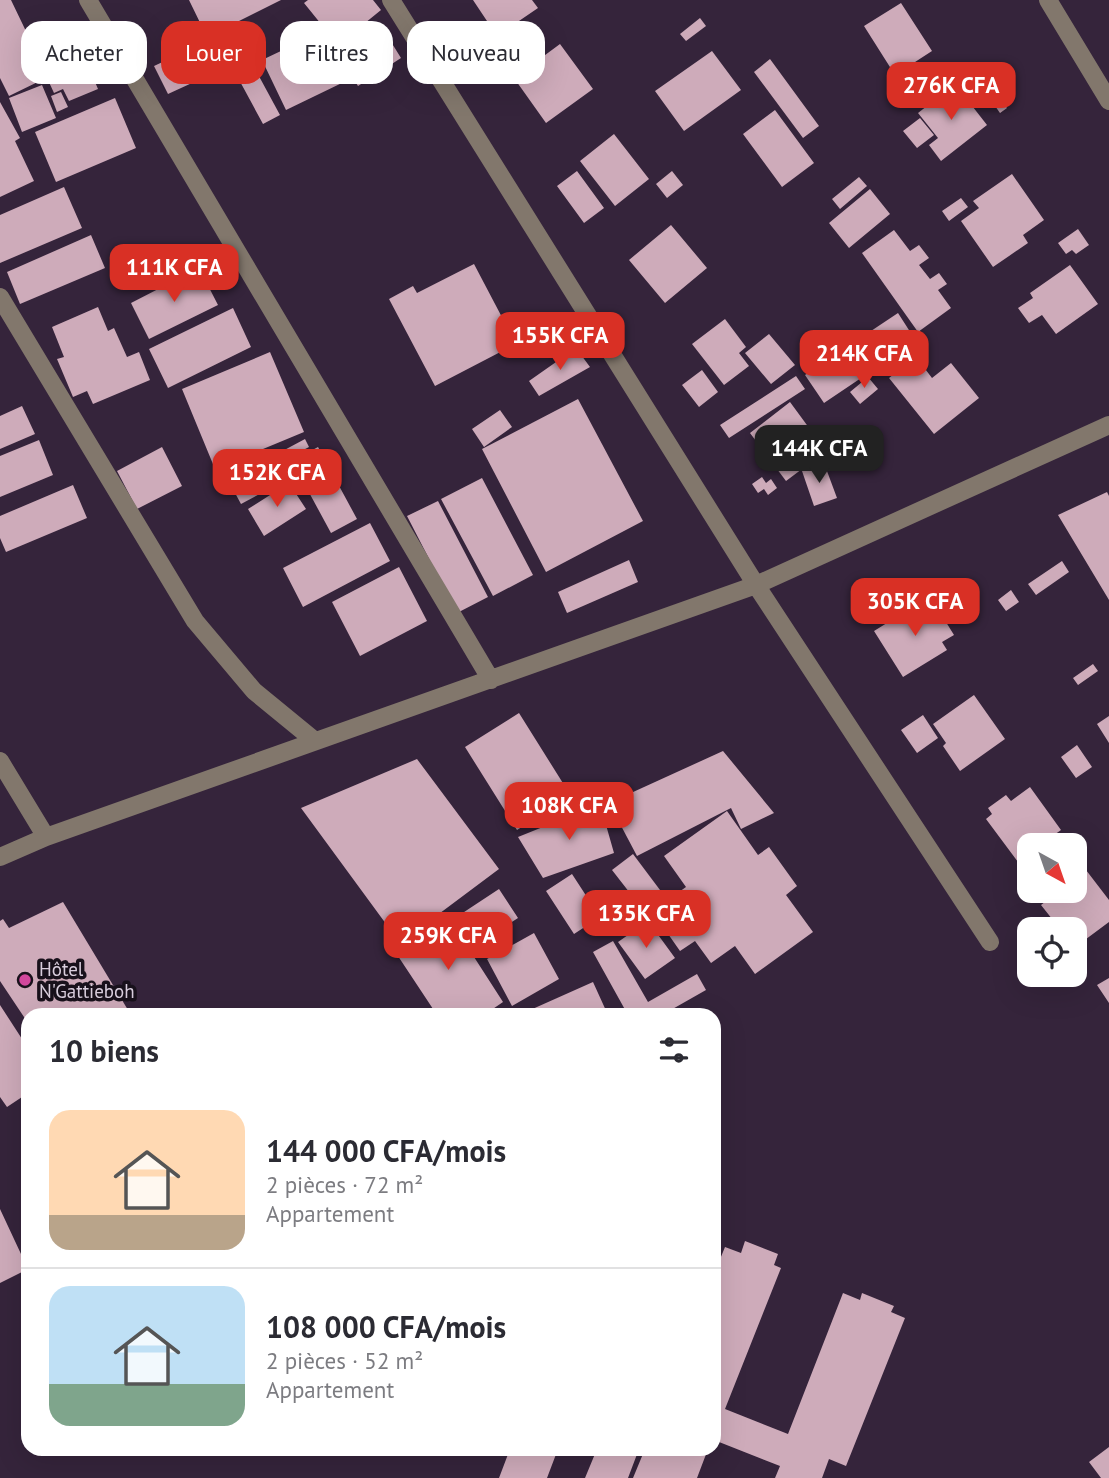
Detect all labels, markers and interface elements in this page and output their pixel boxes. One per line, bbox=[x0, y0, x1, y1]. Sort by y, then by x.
chip: Acheter bbox=[21, 21, 147, 84]
chip: Louer bbox=[161, 21, 266, 84]
chip: Filtres bbox=[280, 21, 393, 84]
chip: Nouveau bbox=[407, 21, 545, 84]
pin: 276K CFA bbox=[879, 62, 1023, 122]
text: 276K CFA bbox=[903, 70, 999, 99]
pin: 111K CFA bbox=[102, 244, 246, 304]
text: 111K CFA bbox=[126, 252, 222, 281]
pin: 155K CFA bbox=[488, 312, 632, 372]
text: 155K CFA bbox=[512, 320, 608, 349]
pin: 214K CFA bbox=[792, 330, 936, 390]
text: 214K CFA bbox=[816, 338, 912, 367]
pin: 144K CFA bbox=[747, 426, 891, 485]
text: 144K CFA bbox=[771, 433, 867, 462]
pin: 152K CFA bbox=[205, 449, 349, 509]
text: 152K CFA bbox=[229, 457, 325, 486]
pin: 305K CFA bbox=[843, 578, 987, 638]
text: 305K CFA bbox=[867, 586, 963, 615]
pin: 108K CFA bbox=[497, 782, 641, 842]
text: 108K CFA bbox=[521, 790, 617, 819]
north arrow bbox=[1017, 833, 1087, 903]
map controls bbox=[1017, 833, 1087, 987]
pin: 135K CFA bbox=[574, 890, 718, 950]
text: 135K CFA bbox=[598, 898, 694, 927]
pin: 259K CFA bbox=[376, 912, 520, 972]
button: locate bbox=[1017, 917, 1087, 987]
text: 259K CFA bbox=[400, 920, 496, 949]
place label: Hôtel N'Gattieboh bbox=[39, 957, 135, 1003]
marker: Hôtel N'Gattieboh bbox=[17, 972, 33, 988]
text: 10 biens bbox=[49, 1031, 159, 1070]
icon: filters bbox=[655, 1031, 693, 1069]
text: 144 000 CFA/mois bbox=[266, 1131, 506, 1170]
icon: home bbox=[105, 1138, 189, 1222]
text: 2 pièces · 72 m² bbox=[266, 1170, 423, 1199]
text: Appartement bbox=[266, 1199, 394, 1228]
text: 108 000 CFA/mois bbox=[266, 1307, 506, 1346]
icon: home bbox=[105, 1314, 189, 1398]
text: 2 pièces · 52 m² bbox=[266, 1346, 423, 1375]
text: Appartement bbox=[266, 1375, 394, 1404]

